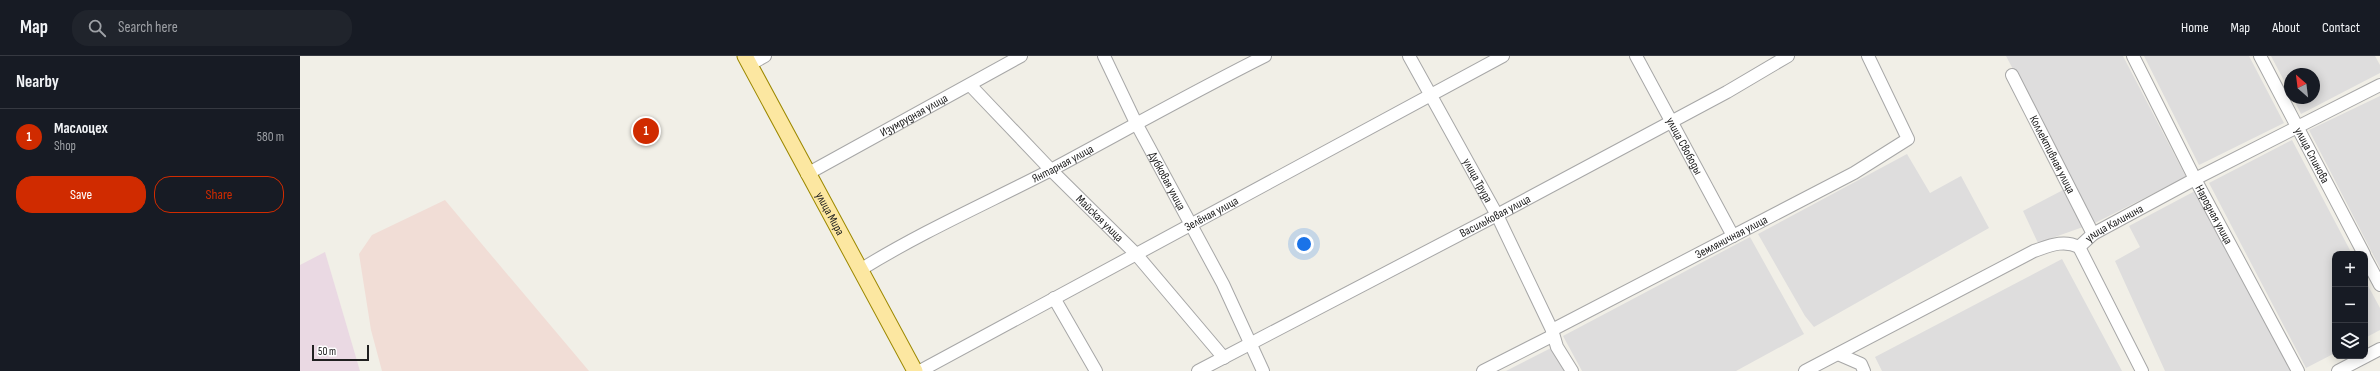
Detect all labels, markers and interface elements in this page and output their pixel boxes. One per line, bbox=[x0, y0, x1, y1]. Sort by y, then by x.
search box bbox=[72, 10, 352, 46]
text: Map bbox=[20, 16, 48, 39]
icon: search bbox=[86, 17, 108, 39]
text: Search here bbox=[118, 18, 178, 37]
text: Home bbox=[2181, 19, 2209, 36]
text: Map bbox=[2231, 19, 2250, 36]
text: About bbox=[2272, 19, 2300, 36]
text: Contact bbox=[2322, 19, 2360, 36]
north arrow bbox=[2284, 68, 2320, 104]
text: Nearby bbox=[16, 72, 59, 92]
street label: Изумрудная улица bbox=[877, 90, 951, 140]
street label: Коллективная улица bbox=[2026, 113, 2079, 196]
street label: улица Свободы bbox=[1663, 115, 1706, 177]
pin: 1 bbox=[633, 116, 659, 146]
text: Маслоцех bbox=[54, 119, 108, 138]
street label: улица Спинова bbox=[2291, 125, 2333, 186]
text: 1 bbox=[26, 129, 32, 145]
text: 580 m bbox=[257, 129, 284, 145]
text: Shop bbox=[54, 138, 76, 154]
street label: Янтарная улица bbox=[1029, 141, 1096, 186]
street label: Дубковая улица bbox=[1145, 149, 1189, 213]
street label: улица Труда bbox=[1459, 155, 1496, 205]
button: Save bbox=[16, 176, 146, 213]
button: Share bbox=[154, 176, 284, 213]
street label: Народная улица bbox=[2192, 182, 2236, 247]
street label: улица Мира bbox=[812, 189, 848, 238]
street label: Васильковая улица bbox=[1457, 191, 1533, 241]
street label: Майская улица bbox=[1073, 192, 1127, 245]
street label: Зелёная улица bbox=[1182, 193, 1241, 234]
street label: улица Калинина bbox=[2082, 201, 2146, 245]
street label: Земляничная улица bbox=[1692, 212, 1770, 262]
your location bbox=[1294, 234, 1314, 254]
map controls bbox=[2332, 251, 2368, 359]
button: + bbox=[2332, 251, 2368, 287]
button: − bbox=[2332, 287, 2368, 323]
button: layers bbox=[2332, 323, 2368, 359]
scale bar bbox=[312, 343, 369, 362]
text: 50 m bbox=[318, 345, 336, 358]

